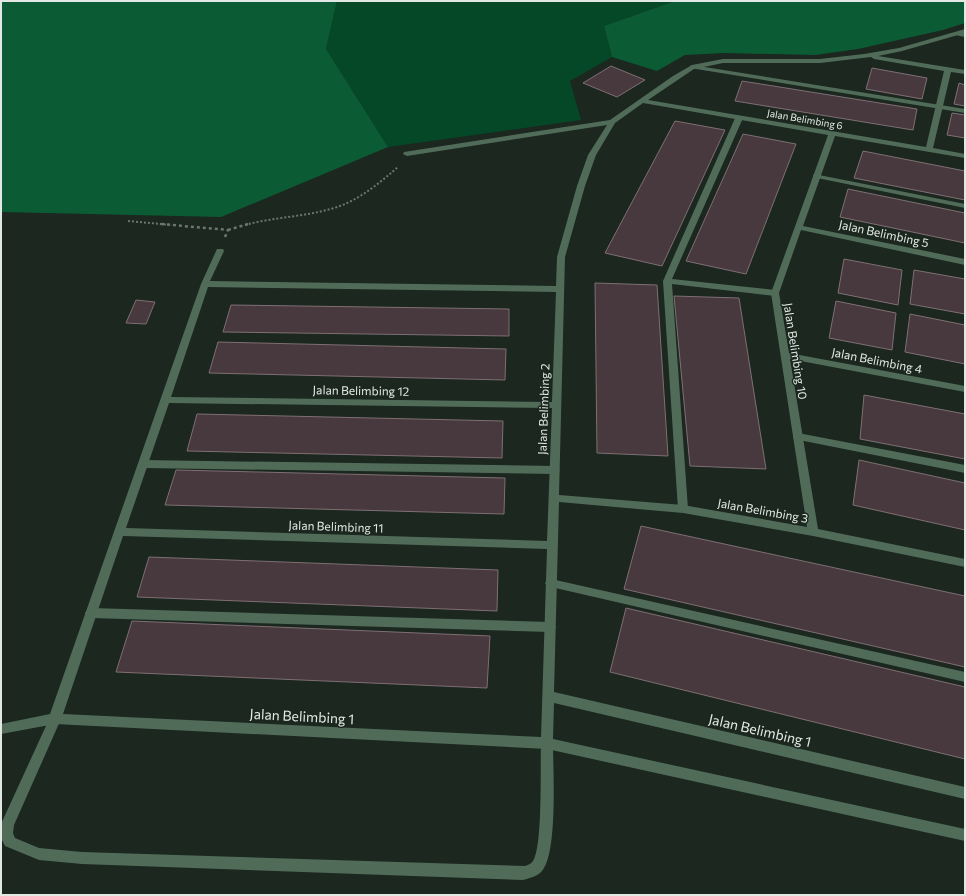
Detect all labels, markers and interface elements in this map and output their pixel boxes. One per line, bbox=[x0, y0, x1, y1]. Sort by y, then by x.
street label: Jalan Belimbing 6 bbox=[766, 106, 844, 132]
street label: Jalan Belimbing 5 bbox=[837, 217, 930, 250]
street label: Jalan Belimbing 10 bbox=[780, 302, 811, 401]
street label: Jalan Belimbing 4 bbox=[830, 344, 923, 377]
street label: Jalan Belimbing 2 bbox=[534, 363, 553, 455]
street label: Jalan Belimbing 12 bbox=[313, 382, 410, 399]
street label: Jalan Belimbing 3 bbox=[716, 495, 809, 526]
street label: Jalan Belimbing 11 bbox=[288, 517, 384, 536]
street label: Jalan Belimbing 1 bbox=[249, 705, 355, 727]
street label: Jalan Belimbing 1 bbox=[707, 710, 813, 750]

